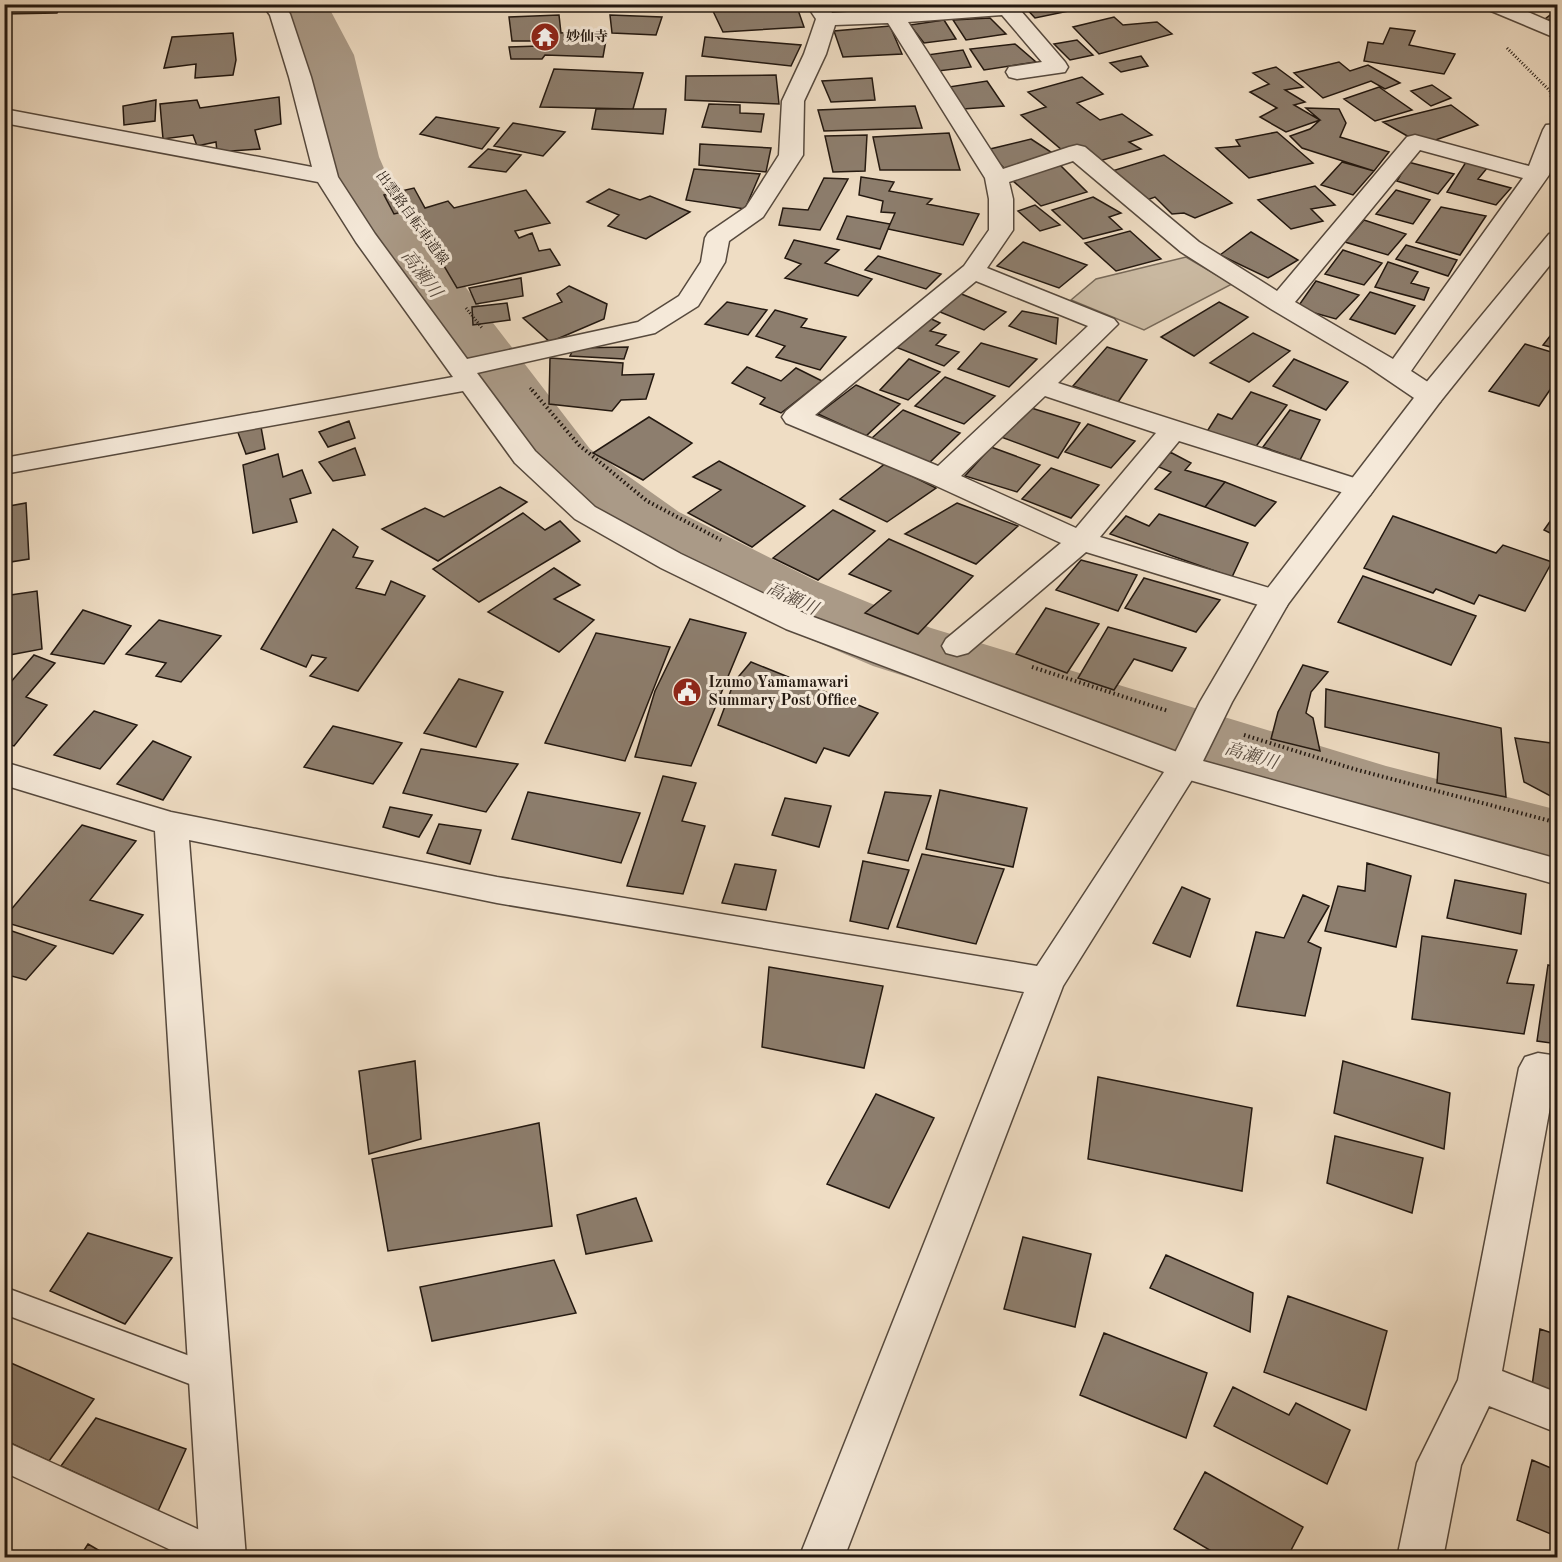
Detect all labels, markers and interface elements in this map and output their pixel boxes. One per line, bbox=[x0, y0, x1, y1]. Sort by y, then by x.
temple icon: 妙仙寺 bbox=[529, 21, 561, 53]
place label: 妙仙寺 bbox=[566, 29, 608, 44]
street label: 出雲路自転車道線 bbox=[373, 168, 451, 267]
water label: 高瀬川 bbox=[398, 246, 447, 303]
water label: 高瀬川 bbox=[764, 578, 823, 619]
place label: Izumo Yamamawari Summary Post Office bbox=[708, 675, 857, 709]
public building icon: Izumo Yamamawari Summary Post Office bbox=[671, 676, 703, 708]
water label: 高瀬川 bbox=[1223, 738, 1282, 773]

